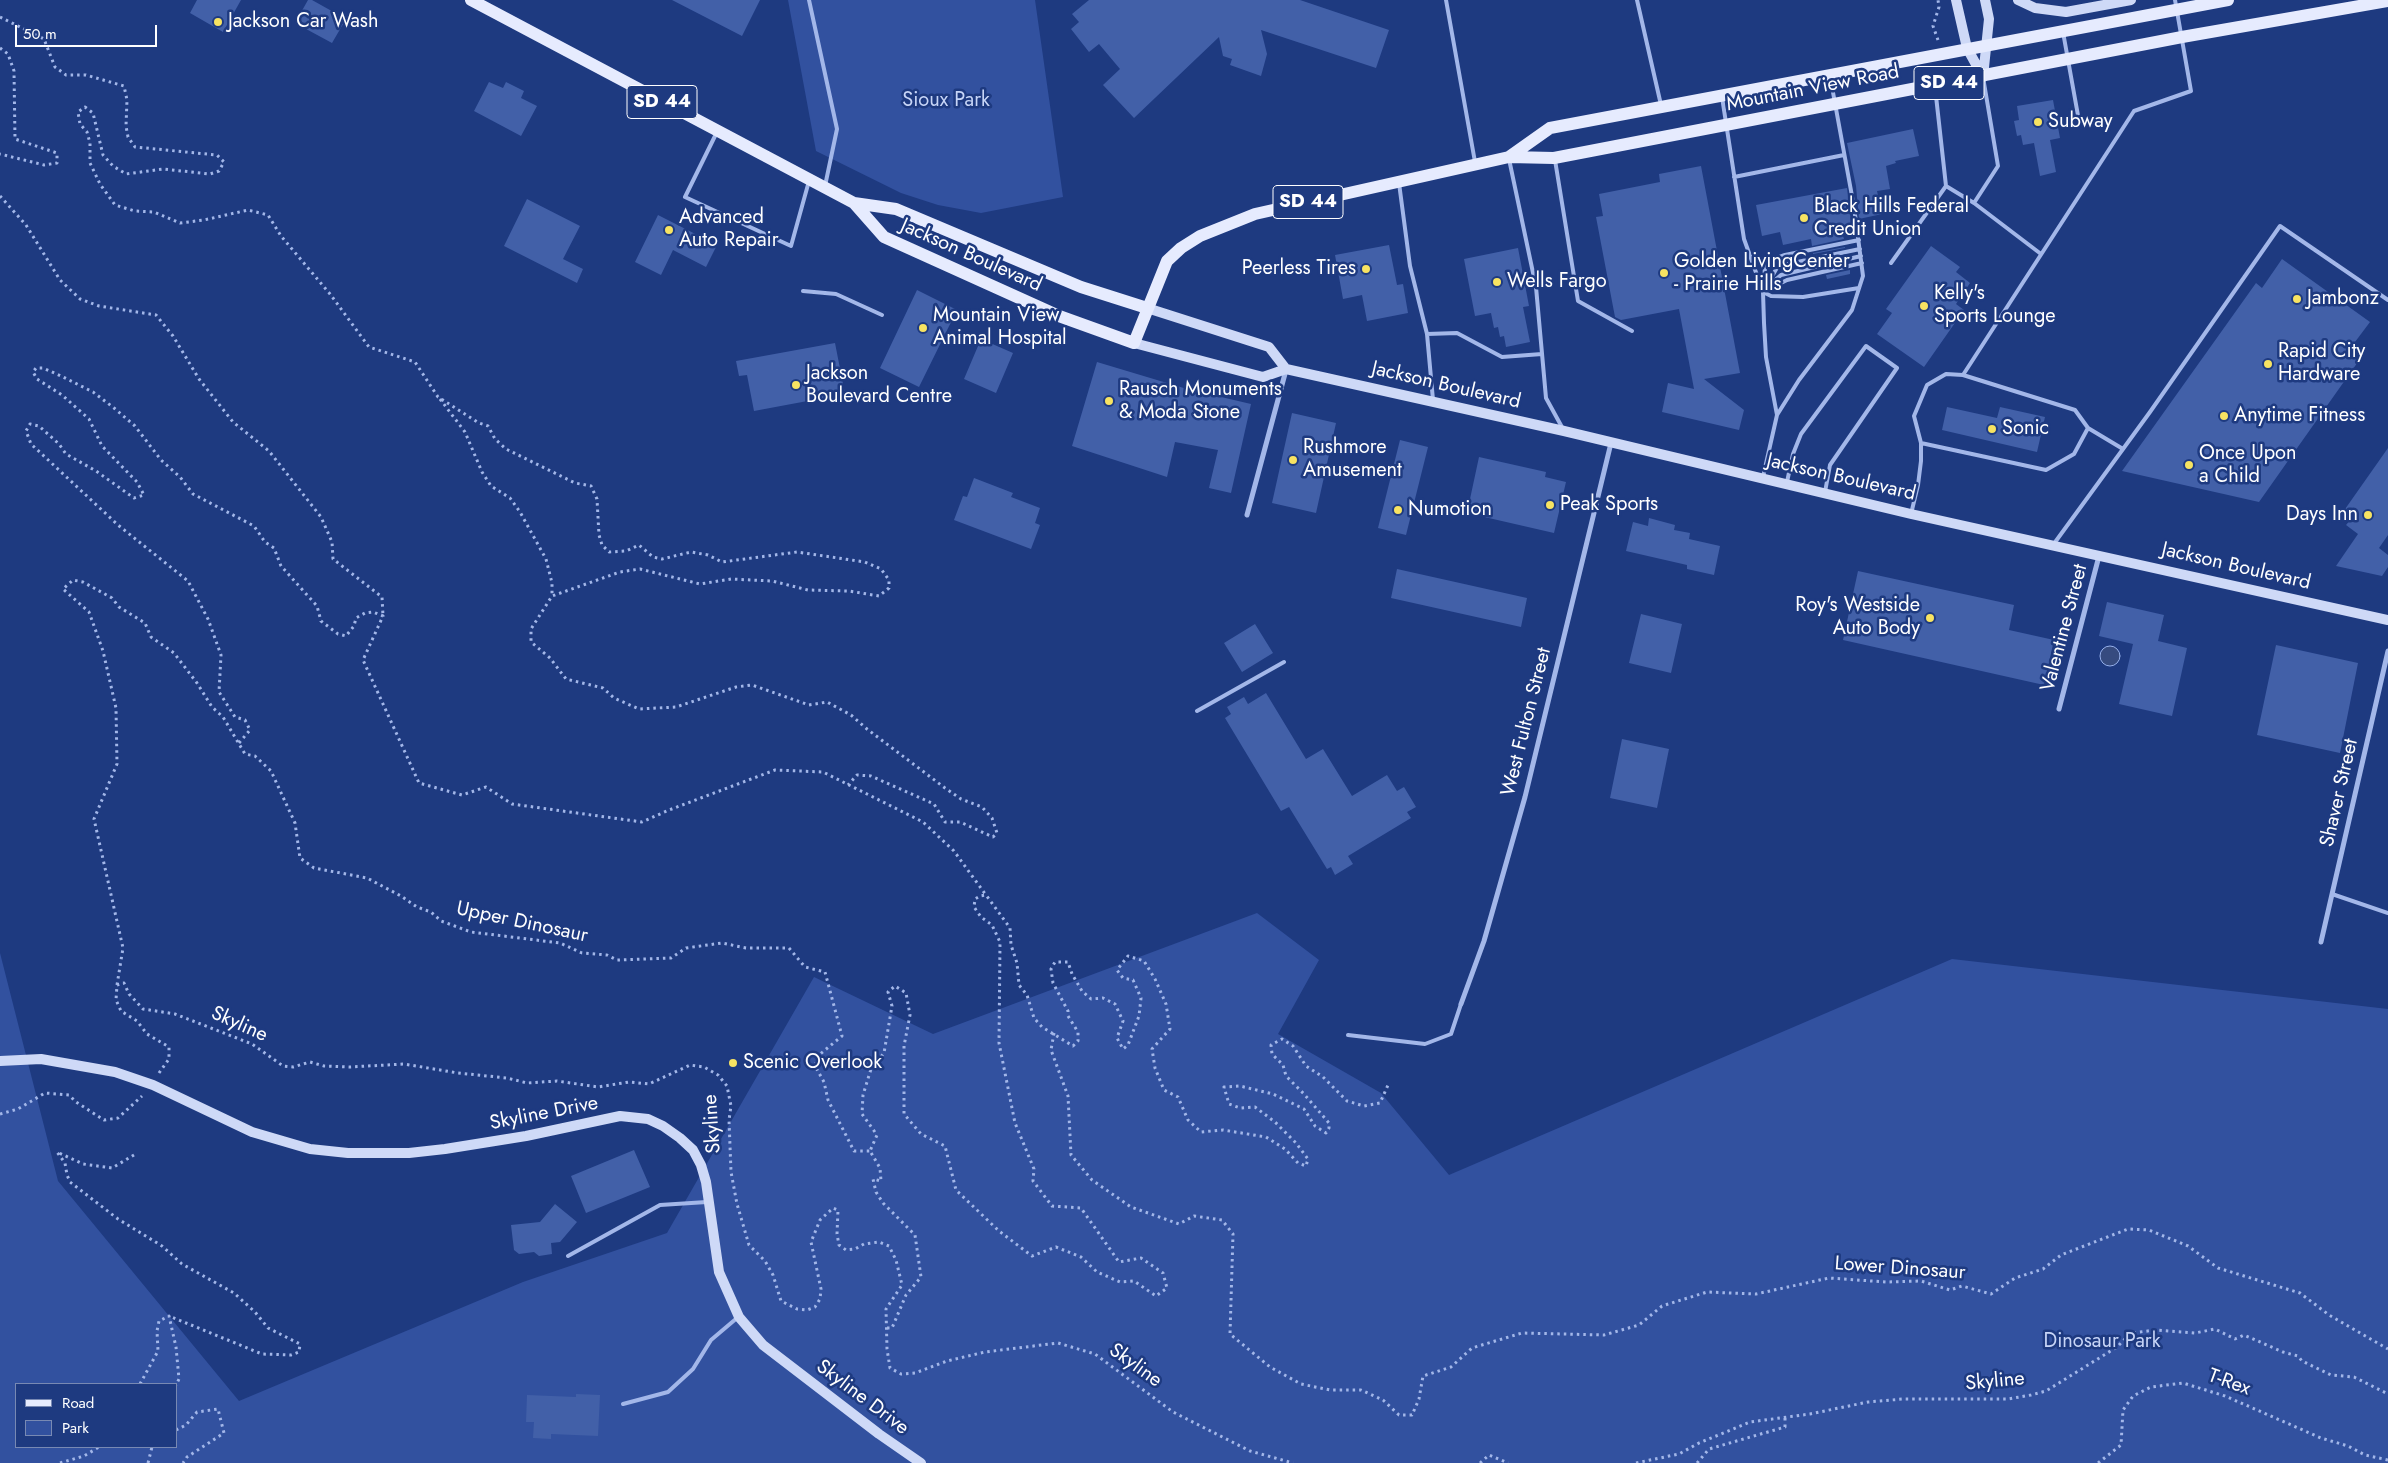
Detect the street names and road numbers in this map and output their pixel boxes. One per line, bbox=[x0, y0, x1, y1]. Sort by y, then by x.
street label: Mountain View Road bbox=[1725, 60, 1901, 118]
road number: SD 44 bbox=[1914, 66, 1984, 100]
road number: SD 44 bbox=[627, 85, 697, 118]
road number: SD 44 bbox=[1273, 186, 1343, 218]
street label: Jackson Boulevard bbox=[897, 214, 1045, 298]
street label: Jackson Boulevard bbox=[1369, 357, 1523, 415]
street label: Jackson Boulevard bbox=[1764, 449, 1918, 507]
street label: Jackson Boulevard bbox=[2159, 538, 2313, 596]
street label: Valentine Street bbox=[2036, 562, 2094, 694]
street label: West Fulton Street bbox=[1497, 645, 1557, 799]
street label: Shaver Street bbox=[2316, 737, 2364, 849]
street label: Upper Dinosaur bbox=[454, 897, 590, 949]
street label: Skyline bbox=[207, 1002, 271, 1048]
street label: Skyline Drive bbox=[488, 1092, 600, 1136]
street label: Skyline bbox=[699, 1094, 727, 1154]
street label: Lower Dinosaur bbox=[1834, 1252, 1966, 1286]
street label: Skyline bbox=[1104, 1339, 1166, 1393]
street label: Skyline Drive bbox=[811, 1355, 913, 1441]
street label: T-Rex bbox=[2205, 1364, 2253, 1402]
street label: Skyline bbox=[1964, 1367, 2026, 1397]

